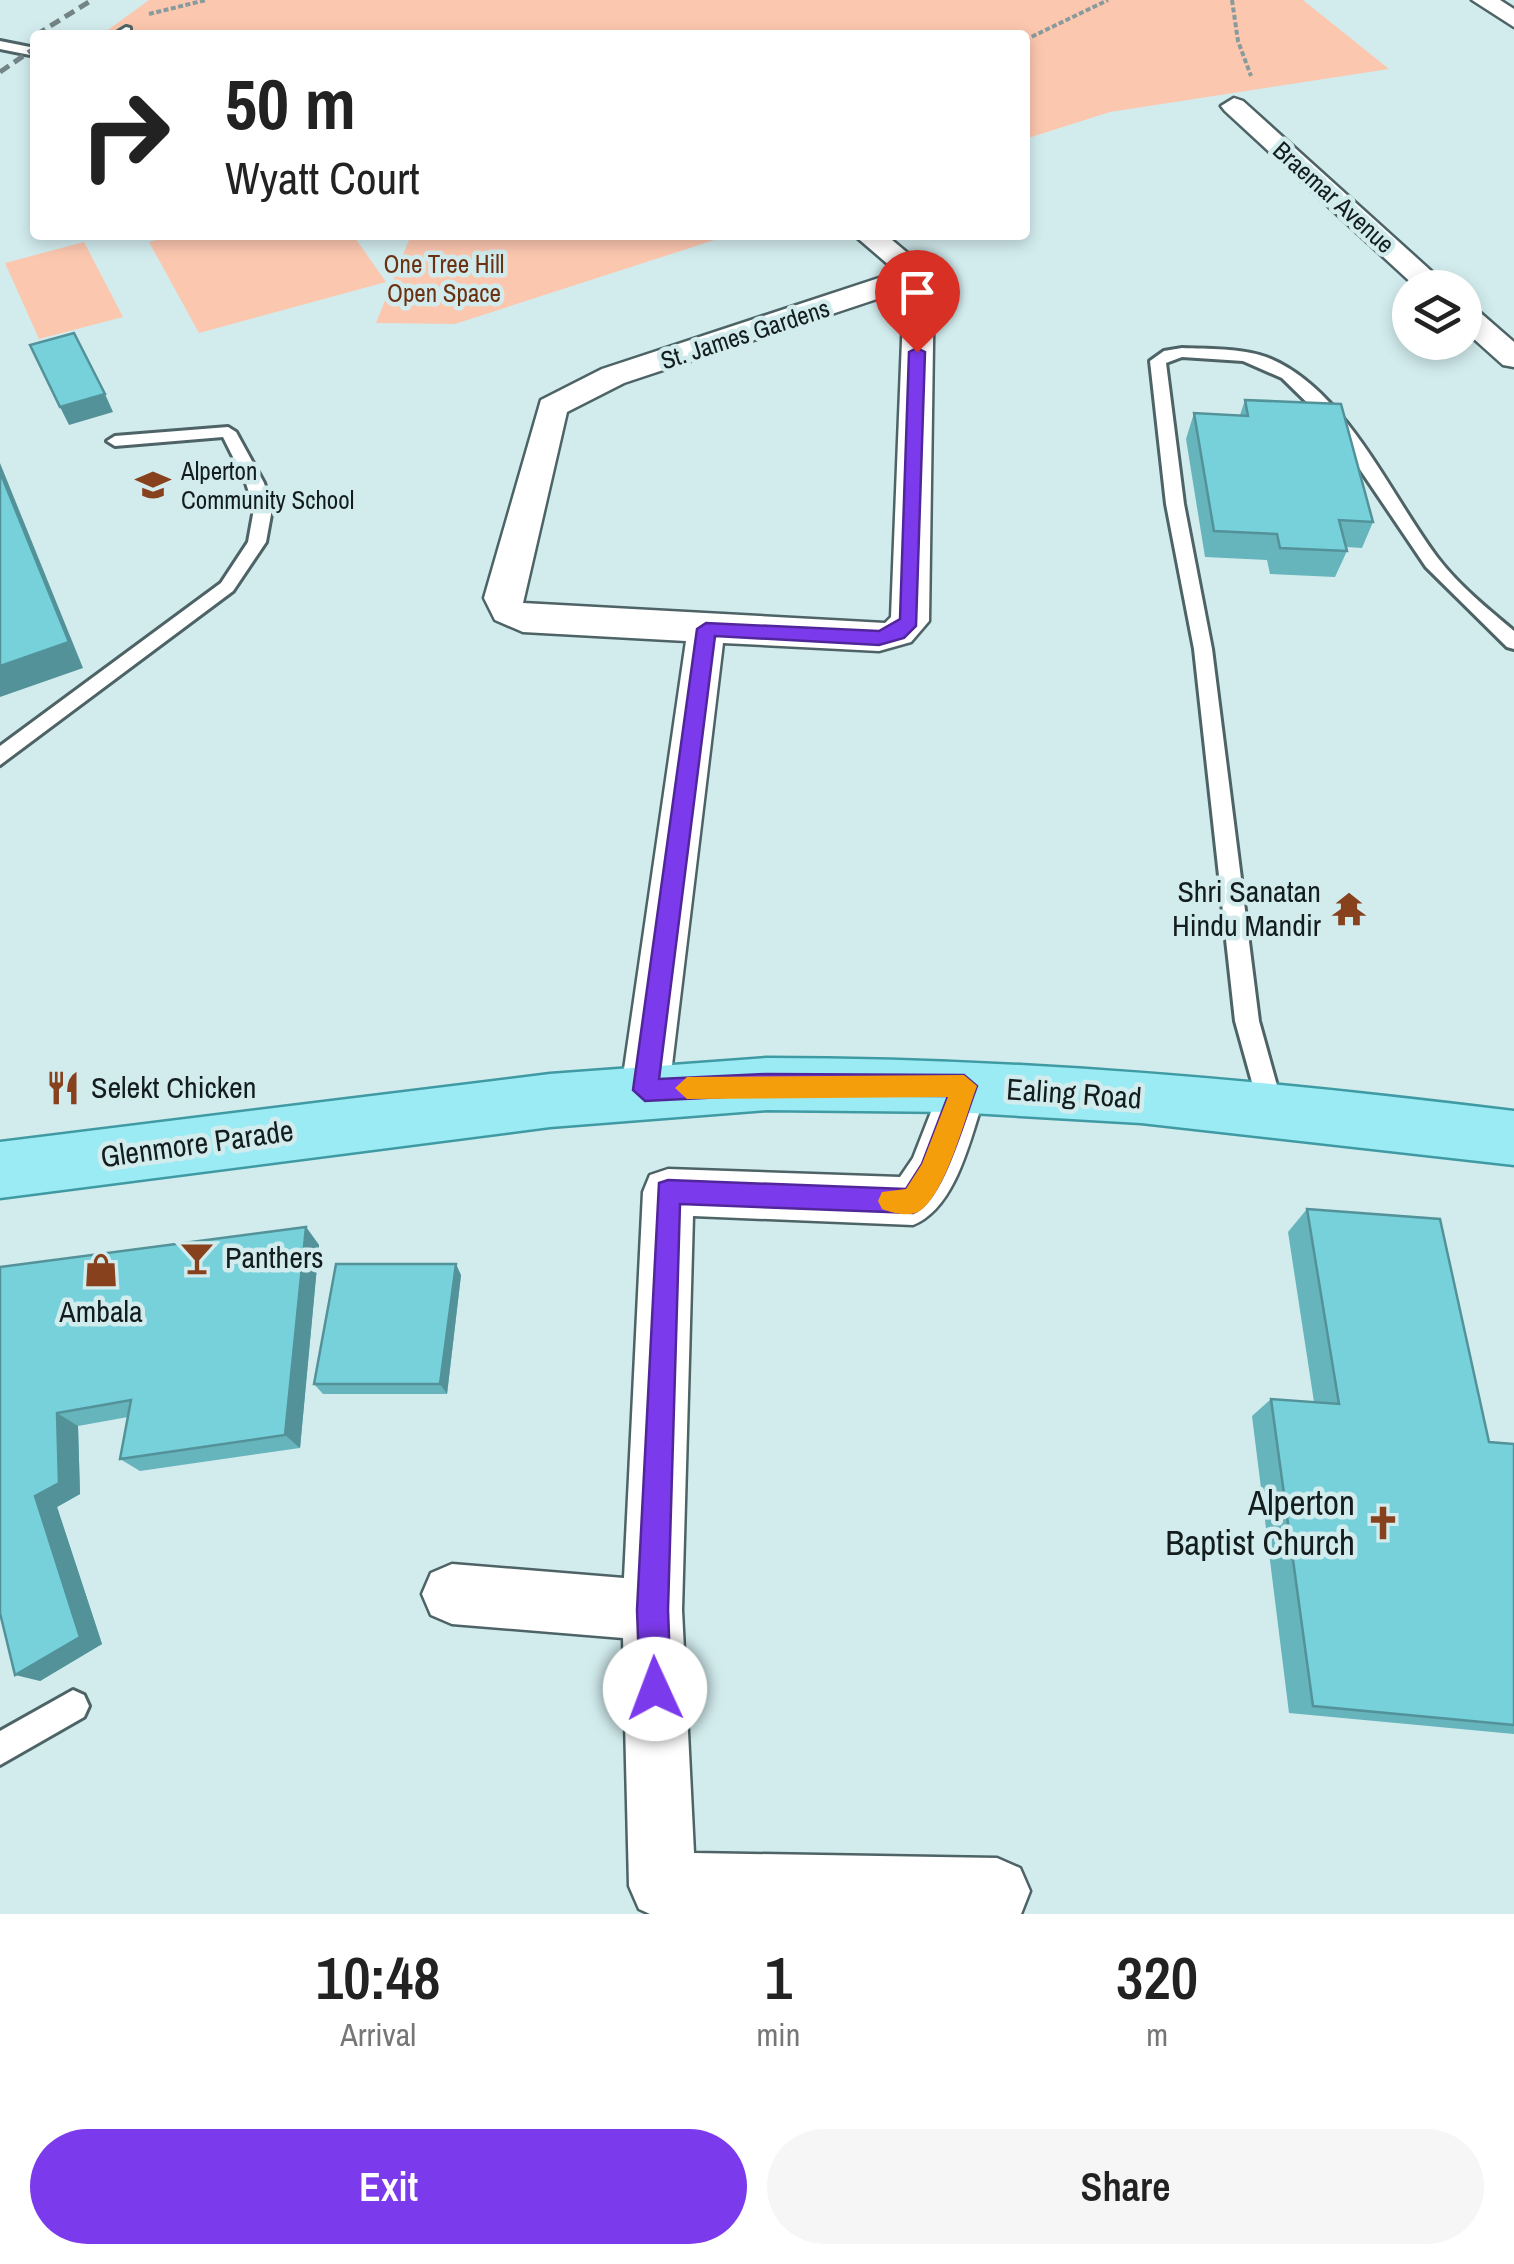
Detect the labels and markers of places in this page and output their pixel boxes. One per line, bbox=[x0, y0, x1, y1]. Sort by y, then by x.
pin bbox=[875, 250, 960, 353]
place label: Alperton Community School bbox=[180, 454, 354, 517]
school or university icon: Alperton Community School bbox=[134, 466, 172, 504]
place label: Shri Sanatan Hindu Mandir bbox=[1172, 871, 1322, 945]
temple icon: Shri Sanatan Hindu Mandir bbox=[1330, 890, 1368, 928]
place label: Selekt Chicken bbox=[91, 1067, 256, 1107]
restaurant icon: Selekt Chicken bbox=[44, 1069, 82, 1107]
place label: Panthers bbox=[225, 1237, 323, 1277]
bar icon: Panthers bbox=[178, 1239, 216, 1277]
shop icon: Ambala bbox=[82, 1251, 120, 1289]
place label: Ambala bbox=[58, 1291, 143, 1331]
place label: Alperton Baptist Church bbox=[1165, 1479, 1355, 1566]
church icon: Alperton Baptist Church bbox=[1364, 1504, 1402, 1542]

